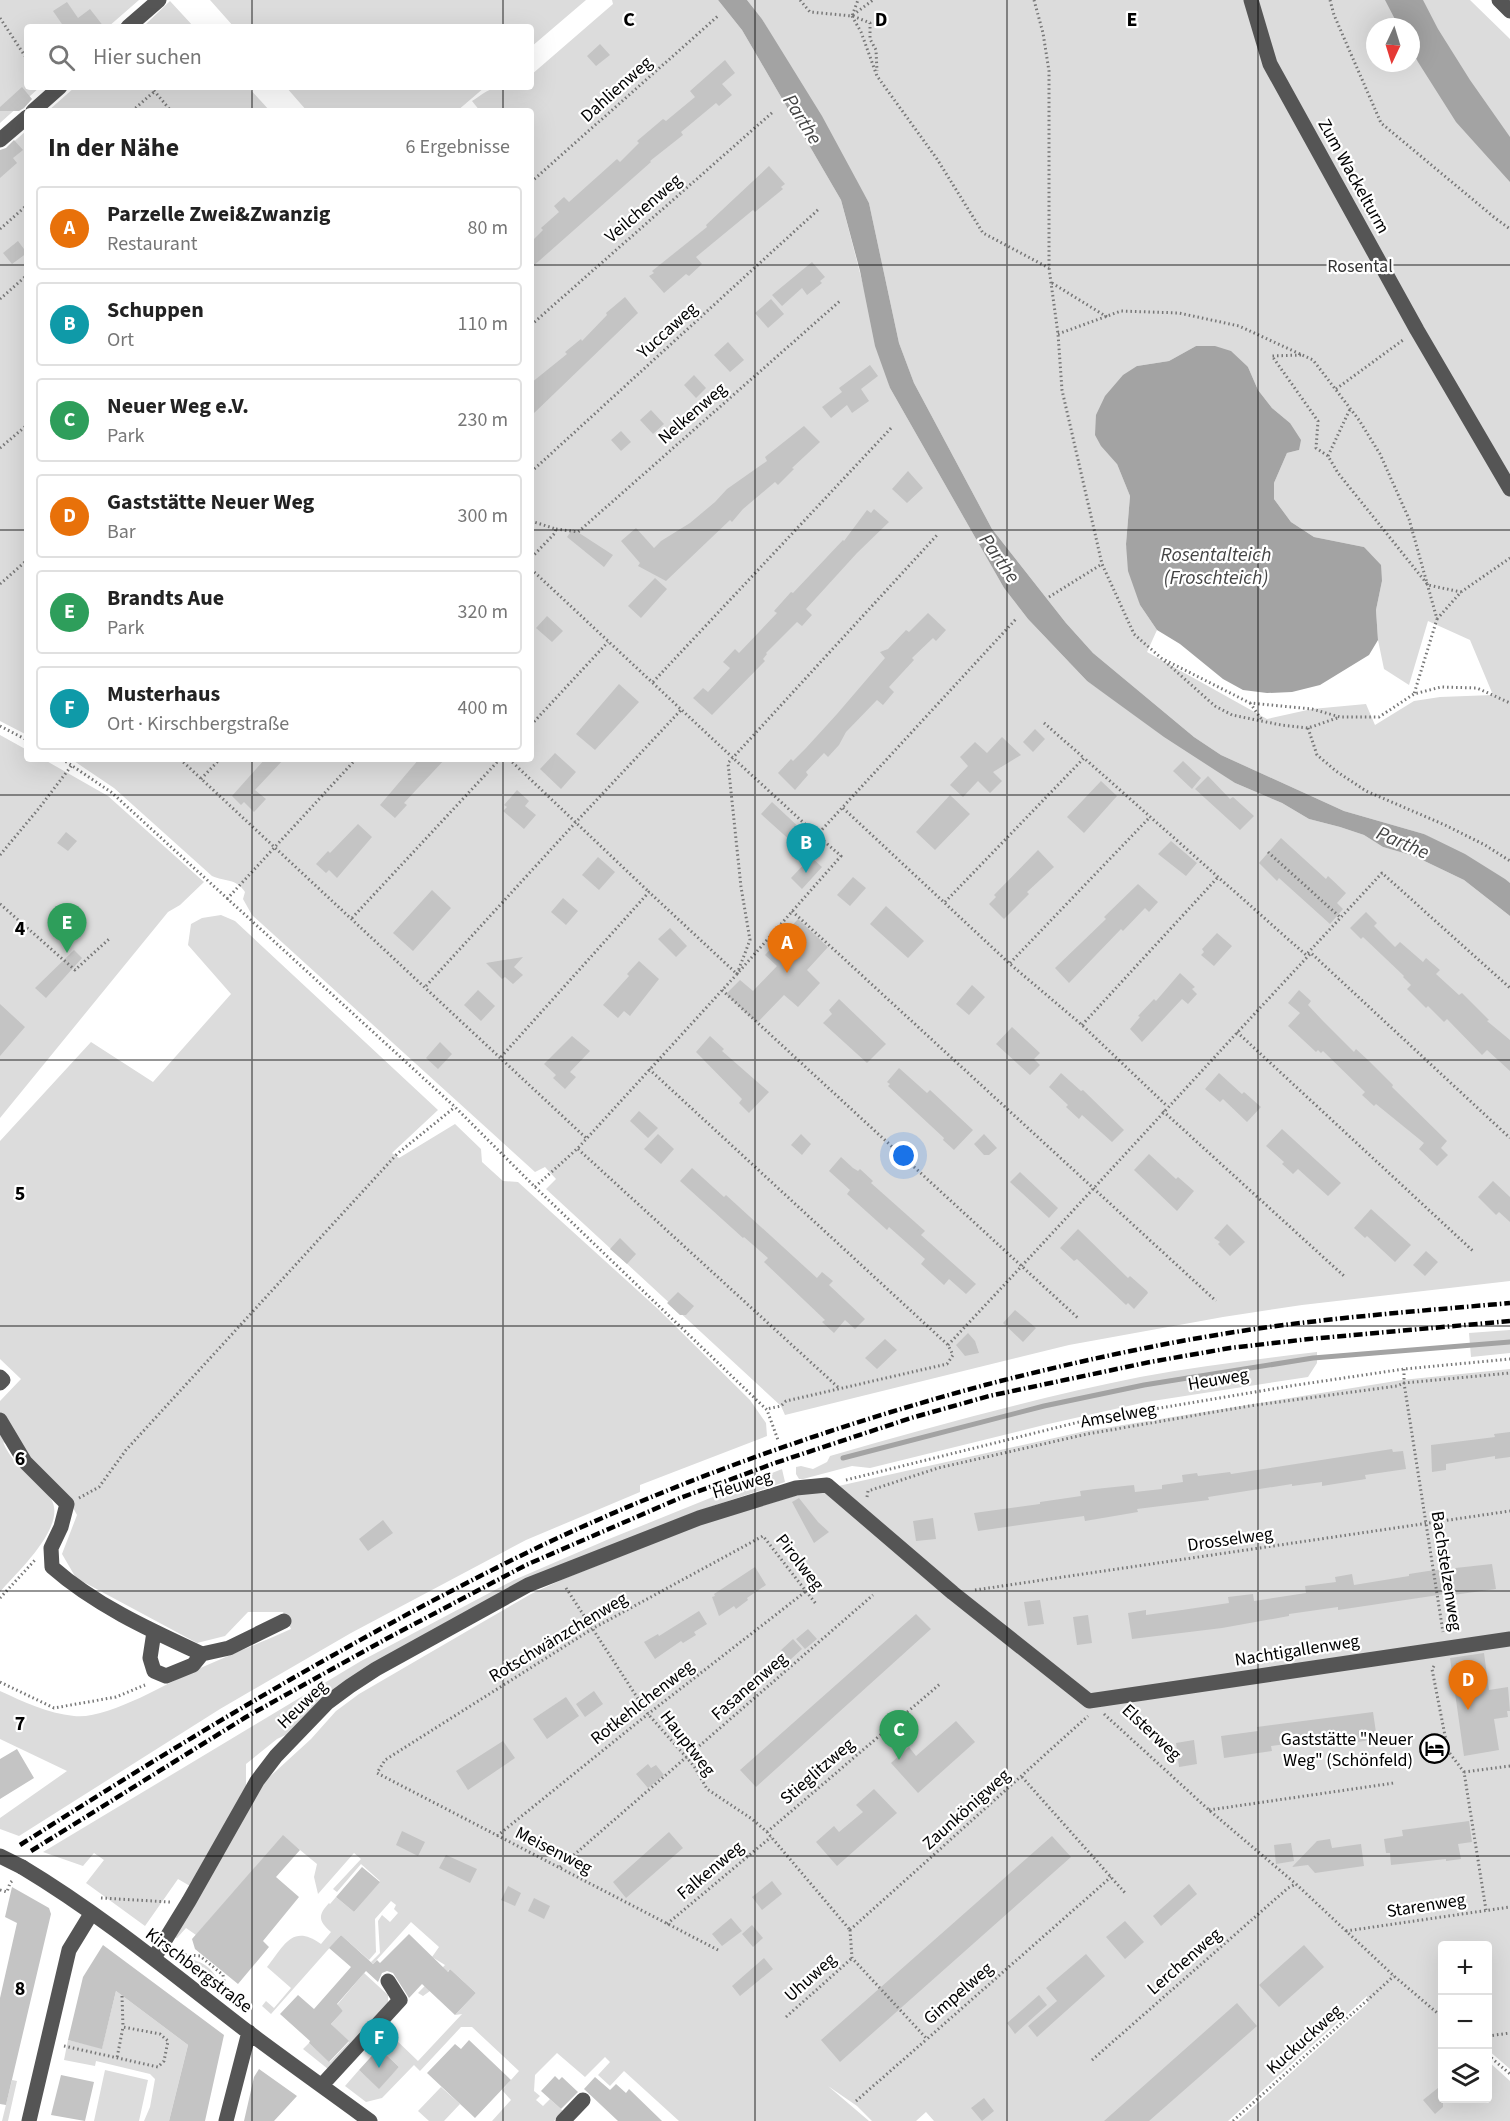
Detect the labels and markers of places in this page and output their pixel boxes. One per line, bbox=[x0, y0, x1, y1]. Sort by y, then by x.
pin: B bbox=[786, 824, 826, 873]
pin: E bbox=[48, 904, 86, 953]
pin: A bbox=[768, 924, 806, 973]
pin: D bbox=[1448, 1660, 1488, 1710]
pin: C bbox=[880, 1710, 918, 1760]
place label: Gaststätte "Neuer Weg" (Schönfeld) bbox=[1281, 1727, 1414, 1773]
hotel icon: Gaststätte "Neuer Weg" (Schönfeld) bbox=[1418, 1733, 1450, 1765]
pin: F bbox=[360, 2018, 398, 2068]

